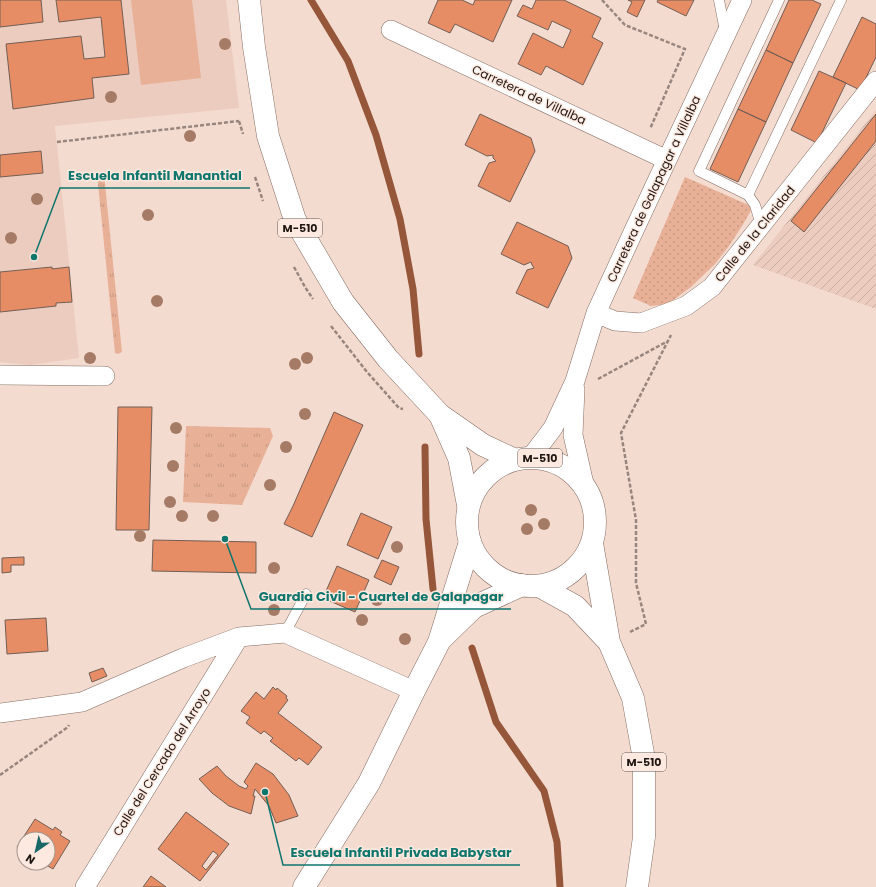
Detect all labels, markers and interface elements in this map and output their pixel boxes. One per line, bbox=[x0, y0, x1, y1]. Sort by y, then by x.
street label: Carretera de Villalba bbox=[469, 61, 589, 129]
street label: Carretera de Galapagar a Villalba bbox=[603, 93, 704, 285]
callout: Escuela Infantil Manantial bbox=[60, 163, 250, 188]
text: Escuela Infantil Manantial bbox=[68, 166, 242, 185]
street label: Calle de la Claridad bbox=[711, 182, 799, 285]
road number: M-510 bbox=[278, 219, 322, 237]
road number: M-510 bbox=[518, 449, 562, 467]
callout: Guardia Civil - Cuartel de Galapagar bbox=[251, 584, 511, 609]
text: Guardia Civil - Cuartel de Galapagar bbox=[259, 587, 504, 606]
street label: Calle del Cercado del Arroyo bbox=[109, 684, 215, 839]
road number: M-510 bbox=[622, 753, 666, 771]
north arrow bbox=[16, 831, 56, 871]
callout: Escuela Infantil Privada Babystar bbox=[283, 840, 520, 865]
text: Escuela Infantil Privada Babystar bbox=[290, 843, 512, 862]
text: N bbox=[23, 850, 38, 868]

